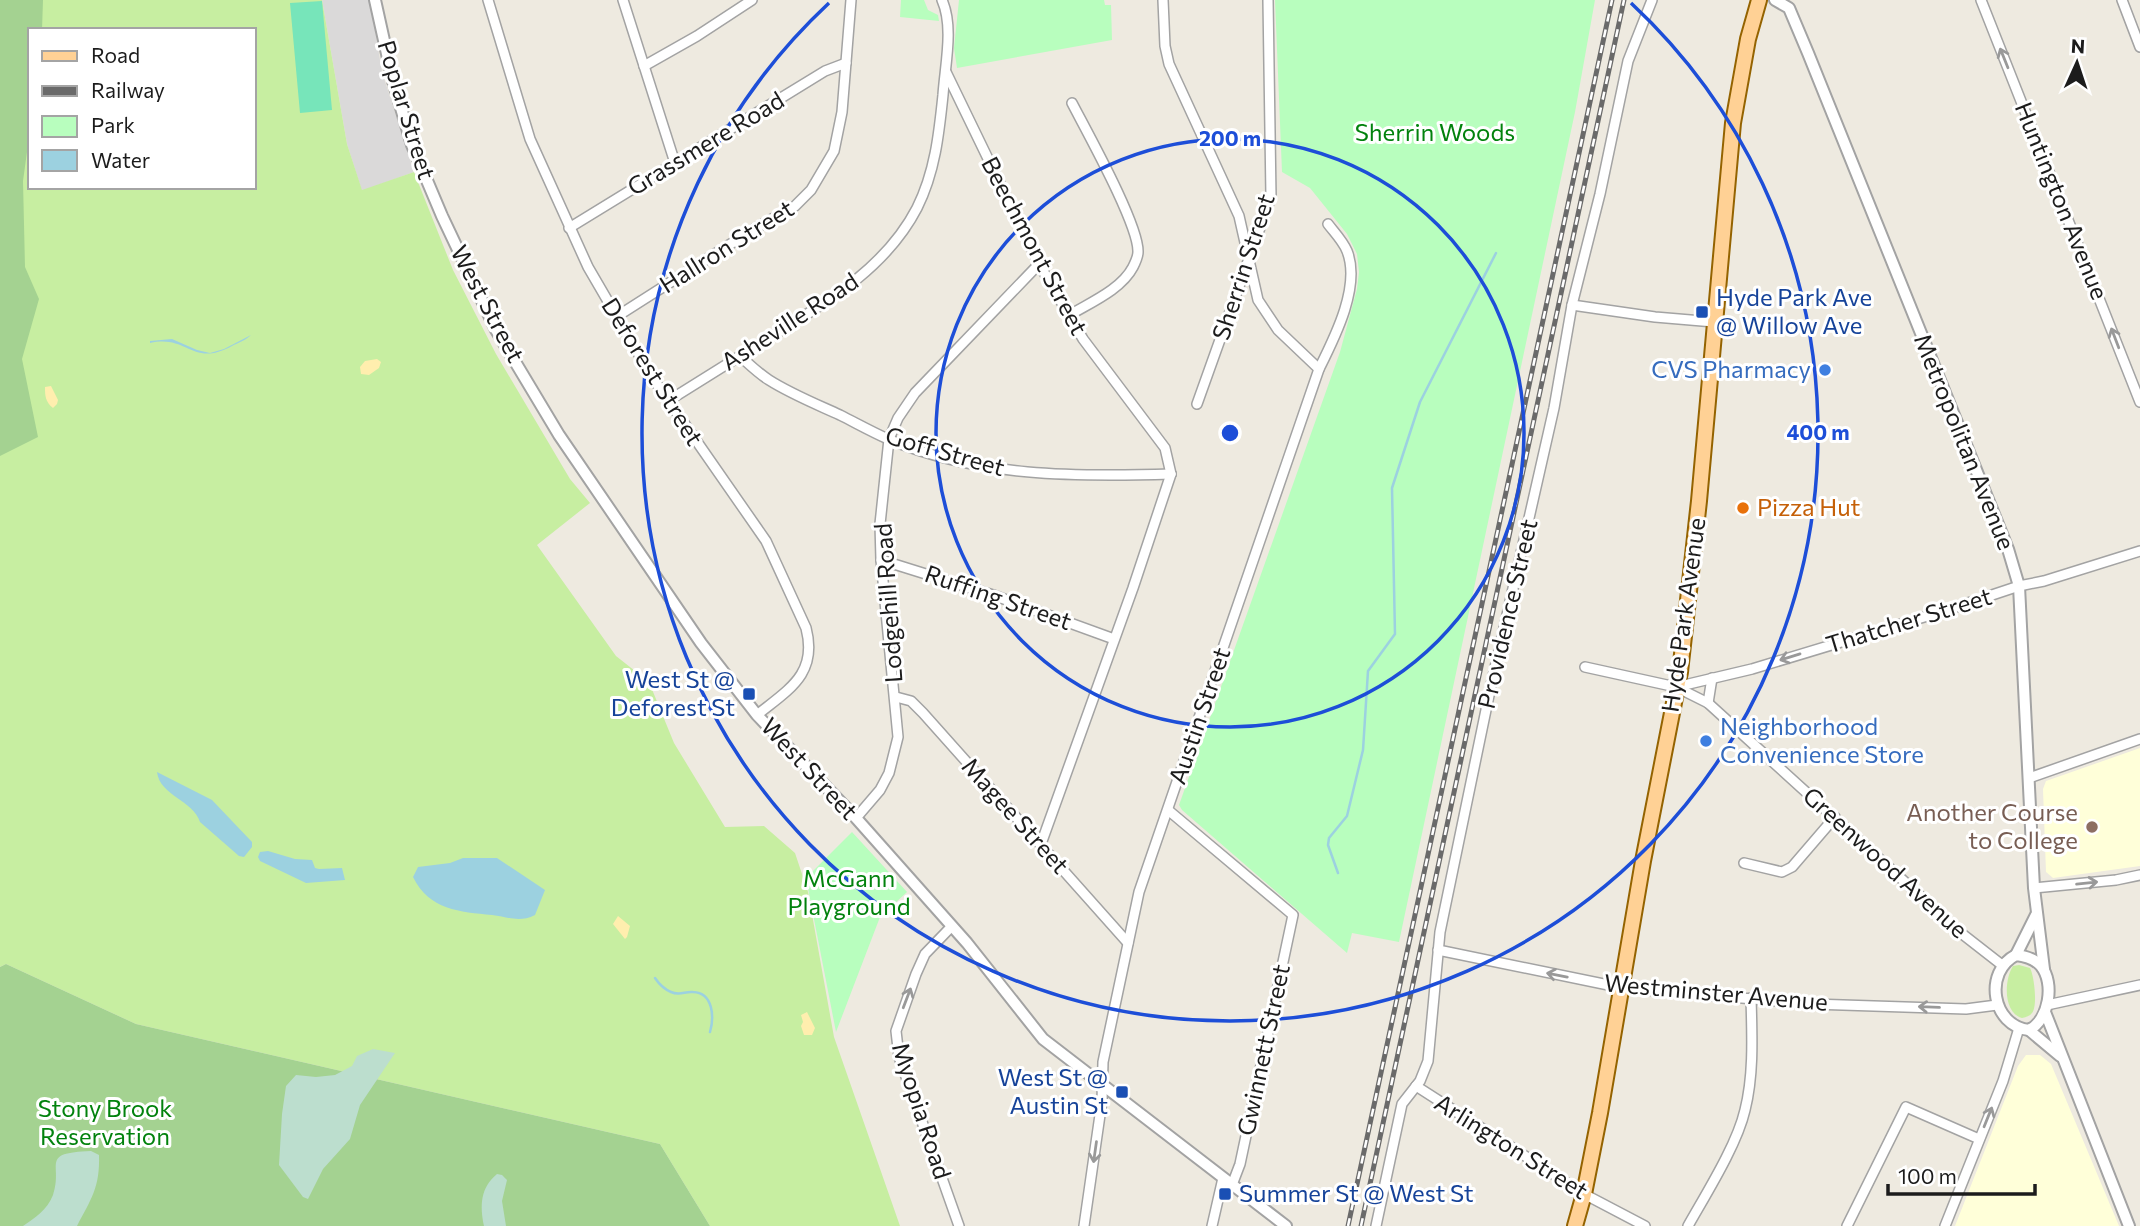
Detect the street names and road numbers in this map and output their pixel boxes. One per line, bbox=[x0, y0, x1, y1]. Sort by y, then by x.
street label: Poplar Street bbox=[373, 37, 442, 183]
street label: Grassmere Road bbox=[622, 85, 789, 201]
street label: Huntington Avenue bbox=[2010, 98, 2115, 303]
street label: Beechmont Street bbox=[976, 151, 1095, 340]
street label: Sherrin Street bbox=[1205, 190, 1280, 343]
street label: Hallron Street bbox=[654, 193, 799, 298]
street label: West Street bbox=[445, 240, 531, 367]
street label: Asheville Road bbox=[715, 266, 863, 376]
street label: Deforest Street bbox=[596, 292, 710, 450]
street label: Metropolitan Avenue bbox=[1909, 329, 2022, 554]
street label: Goff Street bbox=[882, 420, 1008, 481]
street label: Providence Street bbox=[1471, 516, 1543, 711]
street label: Hyde Park Avenue bbox=[1655, 516, 1711, 714]
street label: Lodgehill Road bbox=[867, 522, 908, 684]
street label: Ruffing Street bbox=[921, 558, 1076, 635]
street label: Thatcher Street bbox=[1822, 581, 1995, 659]
street label: Austin Street bbox=[1162, 643, 1236, 788]
street label: West Street bbox=[756, 711, 865, 825]
street label: Magee Street bbox=[957, 751, 1076, 879]
street label: Greenwood Avenue bbox=[1798, 780, 1974, 943]
street label: Gwinnett Street bbox=[1230, 961, 1295, 1138]
street label: Westminster Avenue bbox=[1603, 967, 1829, 1016]
street label: Myopia Road bbox=[887, 1038, 958, 1183]
street label: Arlington Street bbox=[1430, 1087, 1594, 1205]

